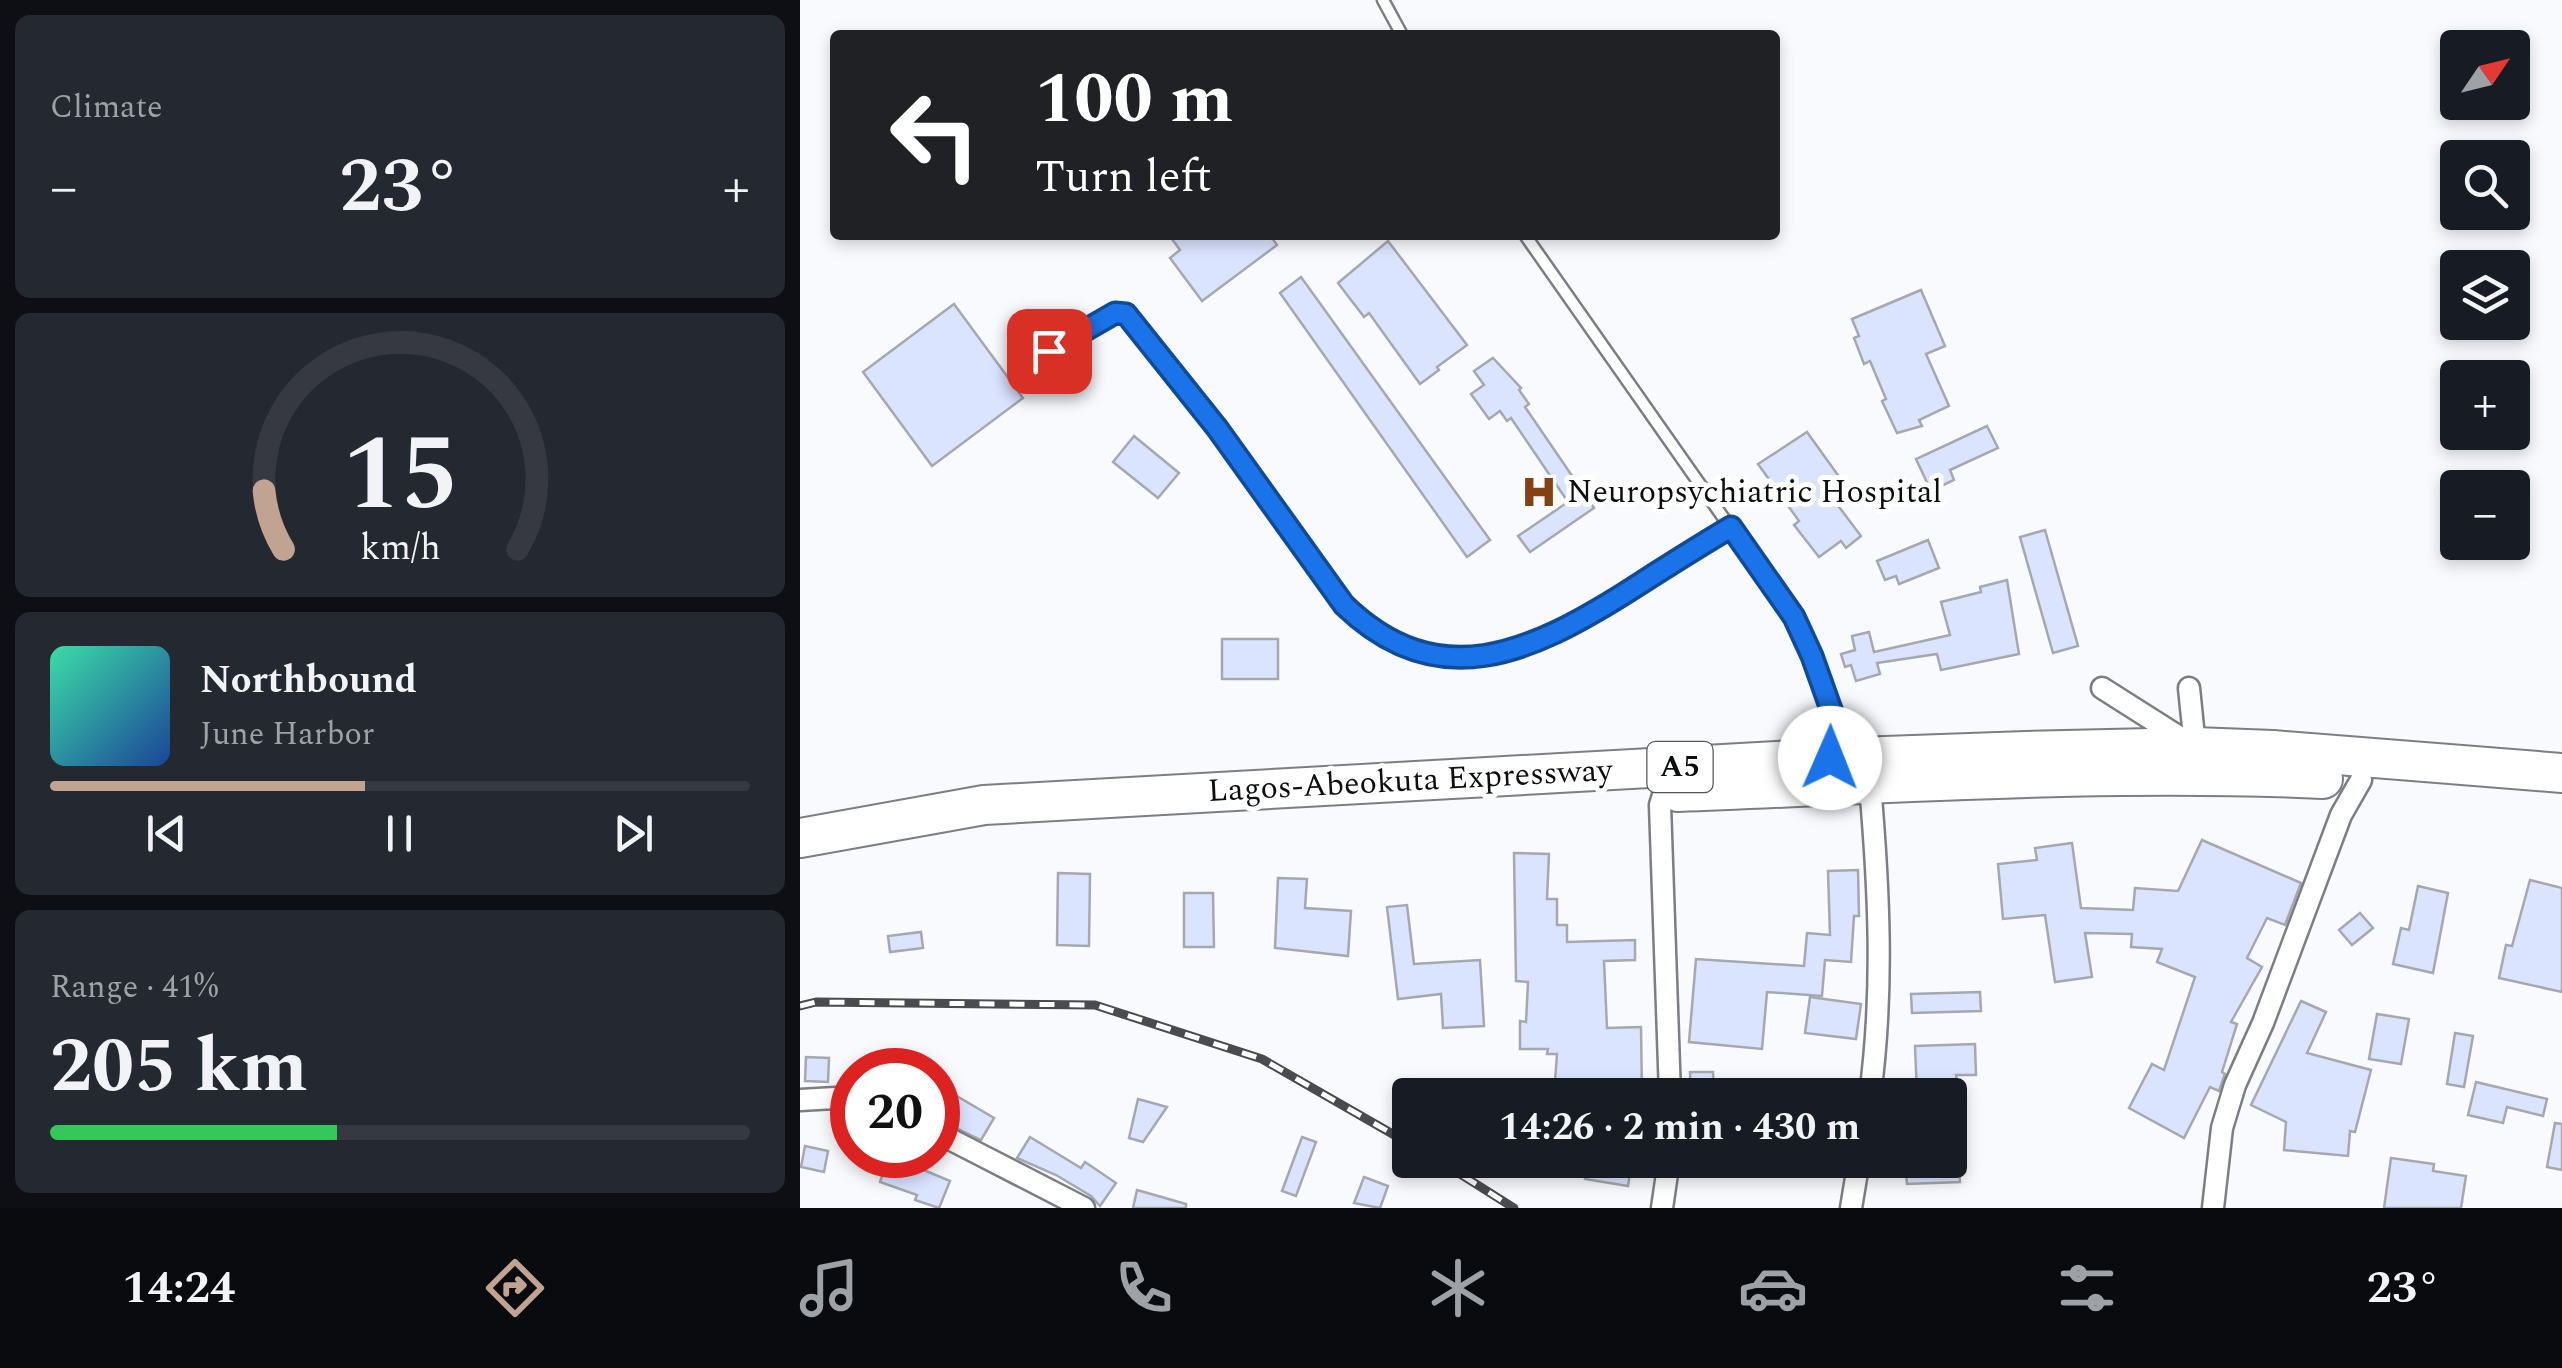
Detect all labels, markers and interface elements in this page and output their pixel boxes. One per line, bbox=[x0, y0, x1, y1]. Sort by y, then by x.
north arrow bbox=[2440, 30, 2530, 120]
map controls bbox=[2440, 30, 2530, 560]
text: 100 m bbox=[1035, 47, 1233, 153]
icon: left bbox=[870, 70, 1000, 200]
text: Climate bbox=[50, 83, 162, 132]
text: 23° bbox=[339, 131, 461, 245]
button: search bbox=[2440, 140, 2530, 230]
text: Turn left bbox=[1035, 143, 1212, 212]
text: − bbox=[50, 147, 78, 230]
text: + bbox=[722, 147, 750, 230]
button: layers bbox=[2440, 250, 2530, 340]
pin bbox=[1007, 309, 1092, 394]
icon: arrive bbox=[1022, 324, 1077, 379]
button: + bbox=[2440, 360, 2530, 450]
text: 15 bbox=[342, 397, 458, 555]
place label: Neuropsychiatric Hospital bbox=[1567, 468, 1942, 517]
button: − bbox=[2440, 470, 2530, 560]
hospital icon: Neuropsychiatric Hospital bbox=[1520, 473, 1558, 511]
text: km/h bbox=[360, 521, 440, 576]
text: Northbound bbox=[200, 652, 417, 710]
position arrow bbox=[1778, 706, 1882, 810]
text: June Harbor bbox=[200, 710, 375, 759]
road number: A5 bbox=[1648, 742, 1712, 792]
street label: Lagos-Abeokuta Expressway bbox=[1206, 746, 1615, 816]
icon: previous bbox=[139, 806, 194, 861]
icon: pause bbox=[372, 806, 427, 861]
icon: next bbox=[606, 806, 661, 861]
text: Range · 41% bbox=[50, 963, 218, 1012]
text: 205 km bbox=[50, 1011, 308, 1125]
speed limit sign: 20 bbox=[830, 1048, 960, 1178]
text: 14:26 · 2 min · 430 m bbox=[1499, 1099, 1860, 1157]
icon: directions bbox=[480, 1253, 550, 1323]
icon: music bbox=[794, 1253, 864, 1323]
icon: phone bbox=[1109, 1253, 1179, 1323]
icon: climate bbox=[1423, 1253, 1493, 1323]
icon: car bbox=[1738, 1253, 1808, 1323]
icon: filters bbox=[2052, 1253, 2122, 1323]
text: 14:24 bbox=[122, 1254, 235, 1323]
text: 23° bbox=[2367, 1254, 2440, 1323]

